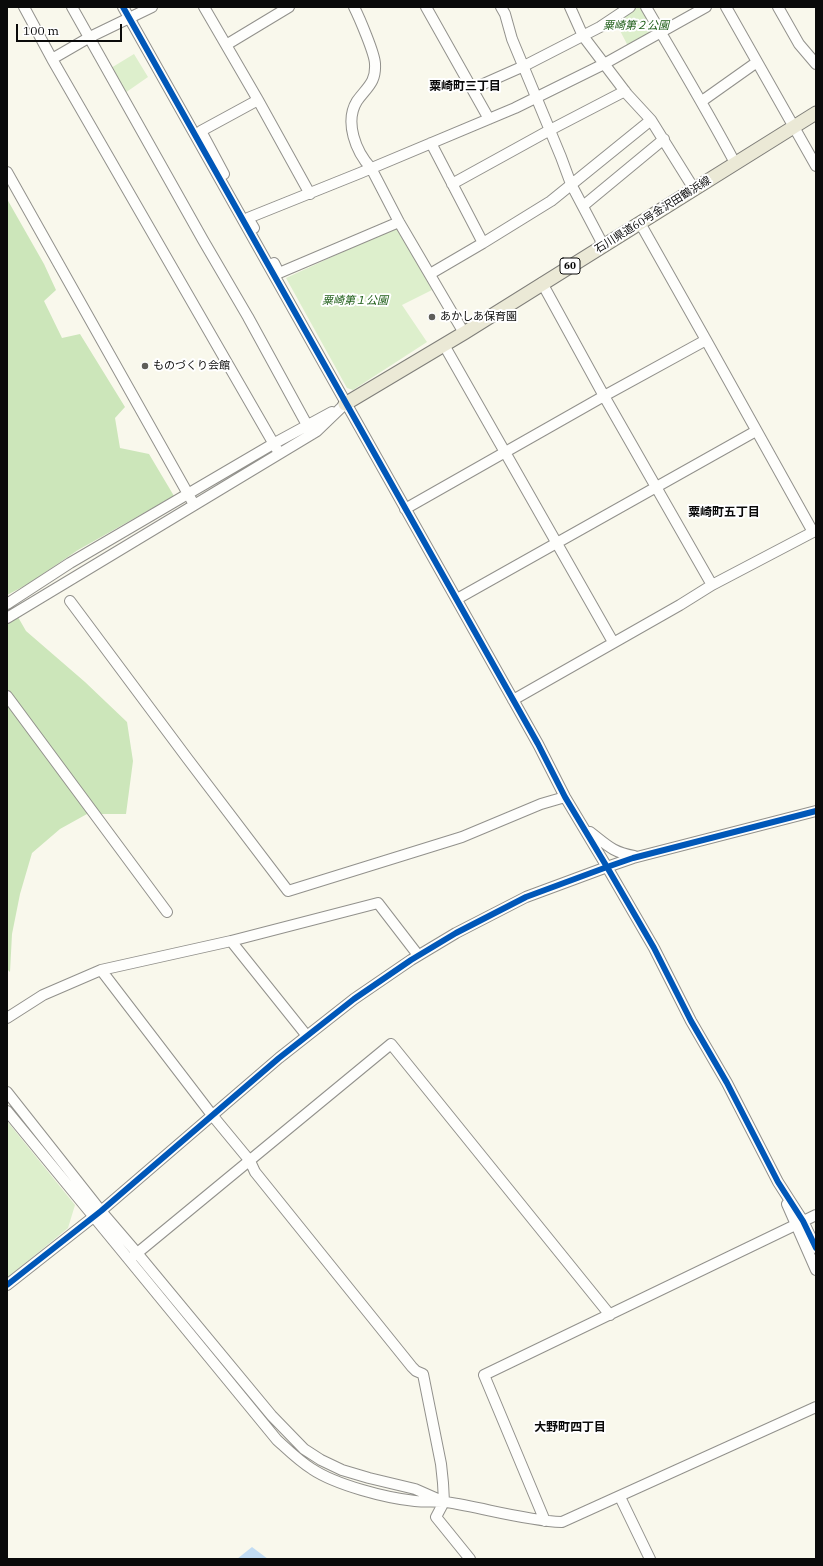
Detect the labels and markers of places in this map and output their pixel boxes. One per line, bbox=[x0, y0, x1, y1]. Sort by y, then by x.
place label: あかしあ保育園 bbox=[440, 310, 517, 324]
marker: あかしあ保育園 bbox=[427, 312, 437, 322]
place label: ものづくり会館 bbox=[153, 359, 230, 373]
marker: ものづくり会館 bbox=[140, 361, 150, 371]

